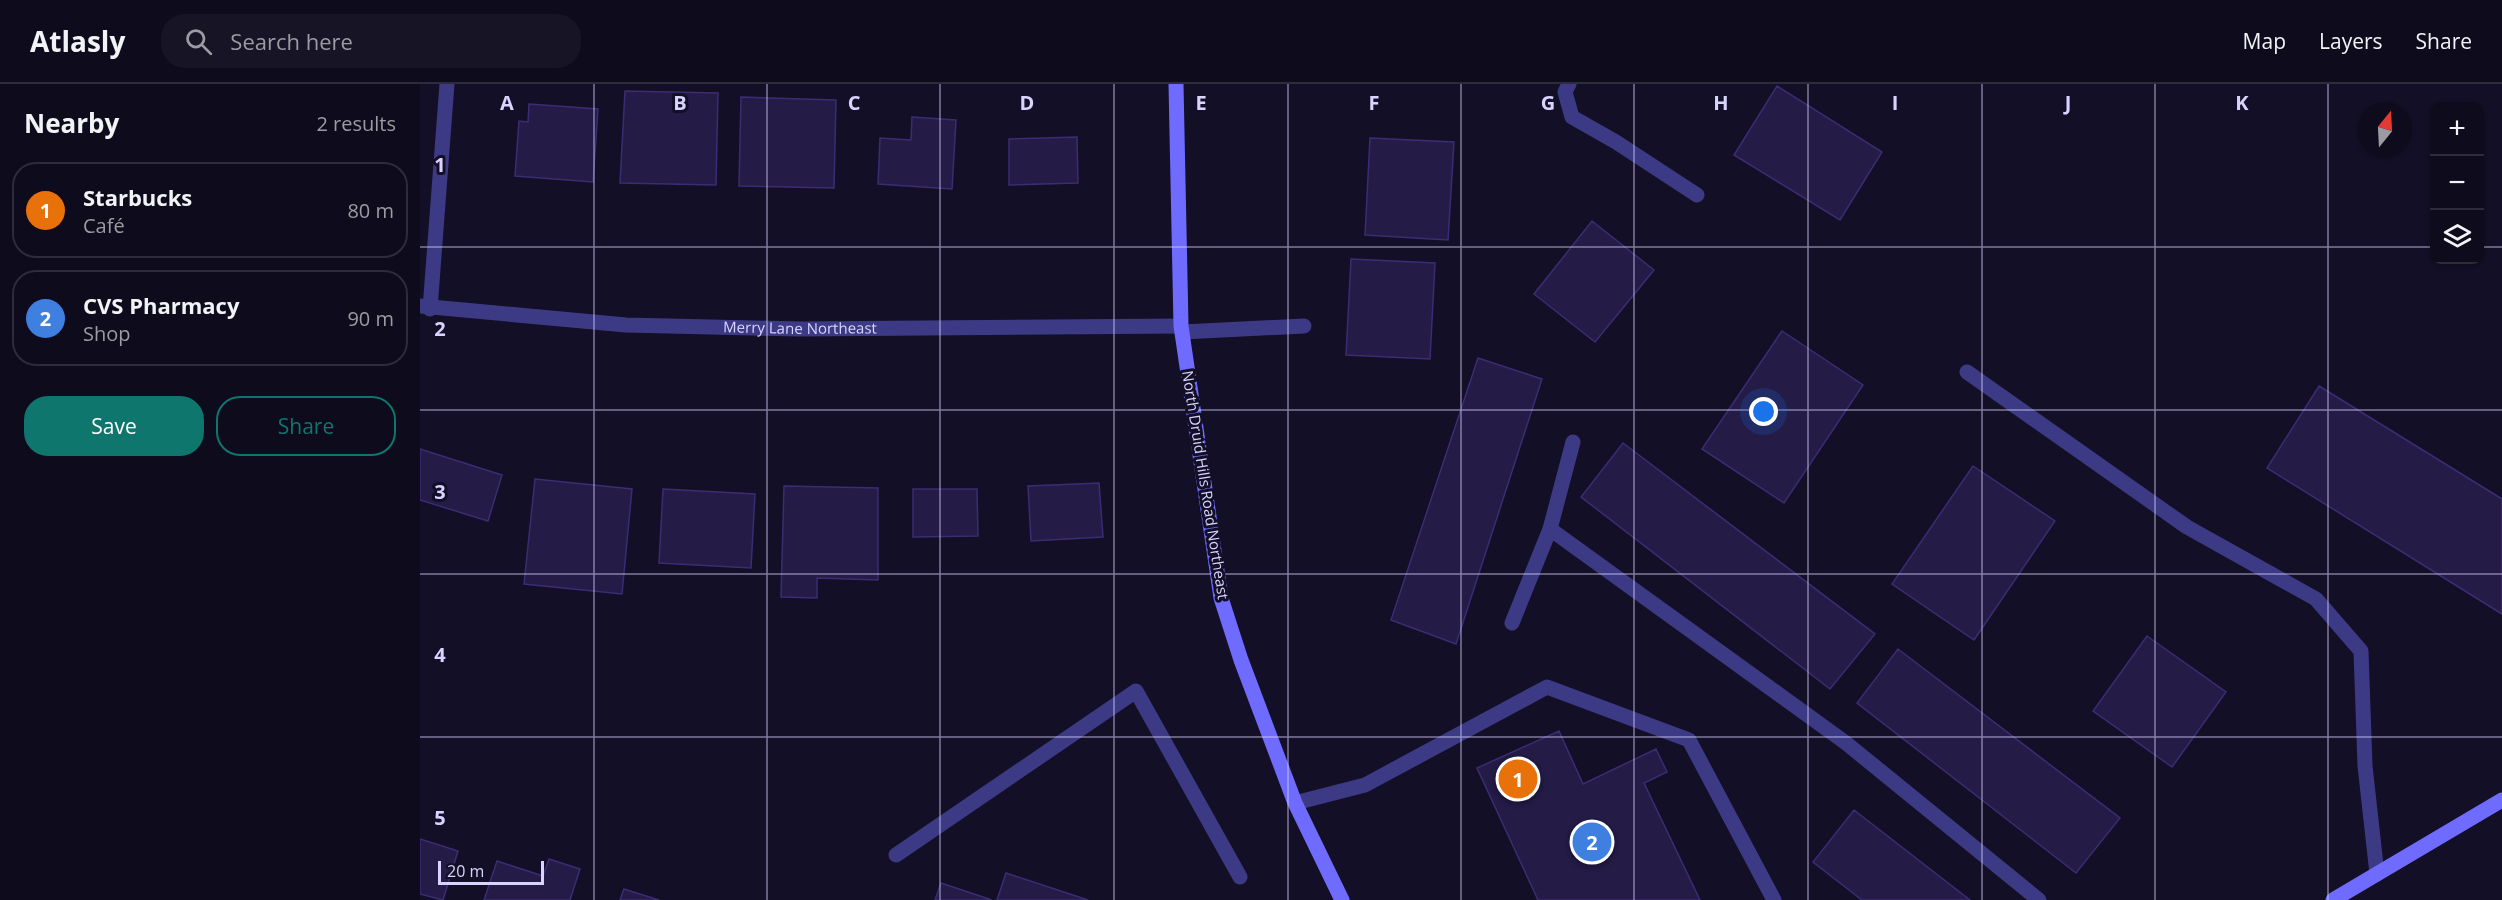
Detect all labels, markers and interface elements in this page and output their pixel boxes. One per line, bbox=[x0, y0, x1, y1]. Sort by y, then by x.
search box bbox=[161, 14, 581, 68]
text: Atlasly bbox=[30, 22, 125, 60]
icon: search bbox=[182, 25, 215, 58]
text: Search here bbox=[230, 26, 353, 56]
text: Map bbox=[2243, 27, 2286, 55]
text: Layers bbox=[2319, 27, 2383, 55]
text: Share bbox=[2416, 27, 2472, 55]
text: A bbox=[500, 89, 514, 116]
text: B bbox=[673, 89, 687, 116]
text: C bbox=[848, 89, 861, 116]
text: D bbox=[1020, 89, 1034, 116]
text: E bbox=[1195, 89, 1207, 116]
text: F bbox=[1369, 89, 1379, 116]
text: G bbox=[1541, 89, 1555, 116]
text: H bbox=[1713, 89, 1729, 116]
text: I bbox=[1892, 89, 1898, 116]
text: J bbox=[2063, 89, 2071, 116]
text: K bbox=[2235, 89, 2249, 116]
north arrow bbox=[2358, 102, 2412, 156]
map controls bbox=[2430, 102, 2484, 264]
button: + bbox=[2430, 102, 2484, 156]
text: Nearby bbox=[24, 105, 119, 141]
text: 2 results bbox=[316, 110, 396, 137]
text: 1 bbox=[434, 151, 446, 178]
button: − bbox=[2430, 156, 2484, 210]
text: Starbucks bbox=[83, 182, 192, 212]
text: 1 bbox=[40, 197, 51, 224]
text: 80 m bbox=[347, 197, 394, 224]
button: layers bbox=[2430, 210, 2484, 264]
text: Café bbox=[83, 212, 125, 239]
text: CVS Pharmacy bbox=[83, 290, 239, 320]
text: 2 bbox=[40, 305, 51, 332]
text: 90 m bbox=[347, 305, 394, 332]
text: 2 bbox=[434, 315, 446, 342]
street label: Merry Lane Northeast bbox=[723, 316, 877, 338]
text: Shop bbox=[83, 320, 131, 347]
street label: North Druid Hills Road Northeast bbox=[1178, 369, 1234, 601]
button: Save bbox=[24, 396, 204, 456]
button: Share bbox=[216, 396, 396, 456]
your location bbox=[1749, 397, 1778, 426]
text: 3 bbox=[434, 478, 446, 505]
text: 4 bbox=[434, 641, 446, 668]
pin: 1 bbox=[1498, 756, 1538, 802]
text: 5 bbox=[434, 804, 446, 831]
pin: 2 bbox=[1572, 820, 1612, 864]
scale bar bbox=[438, 858, 544, 886]
text: 20 m bbox=[447, 860, 484, 882]

